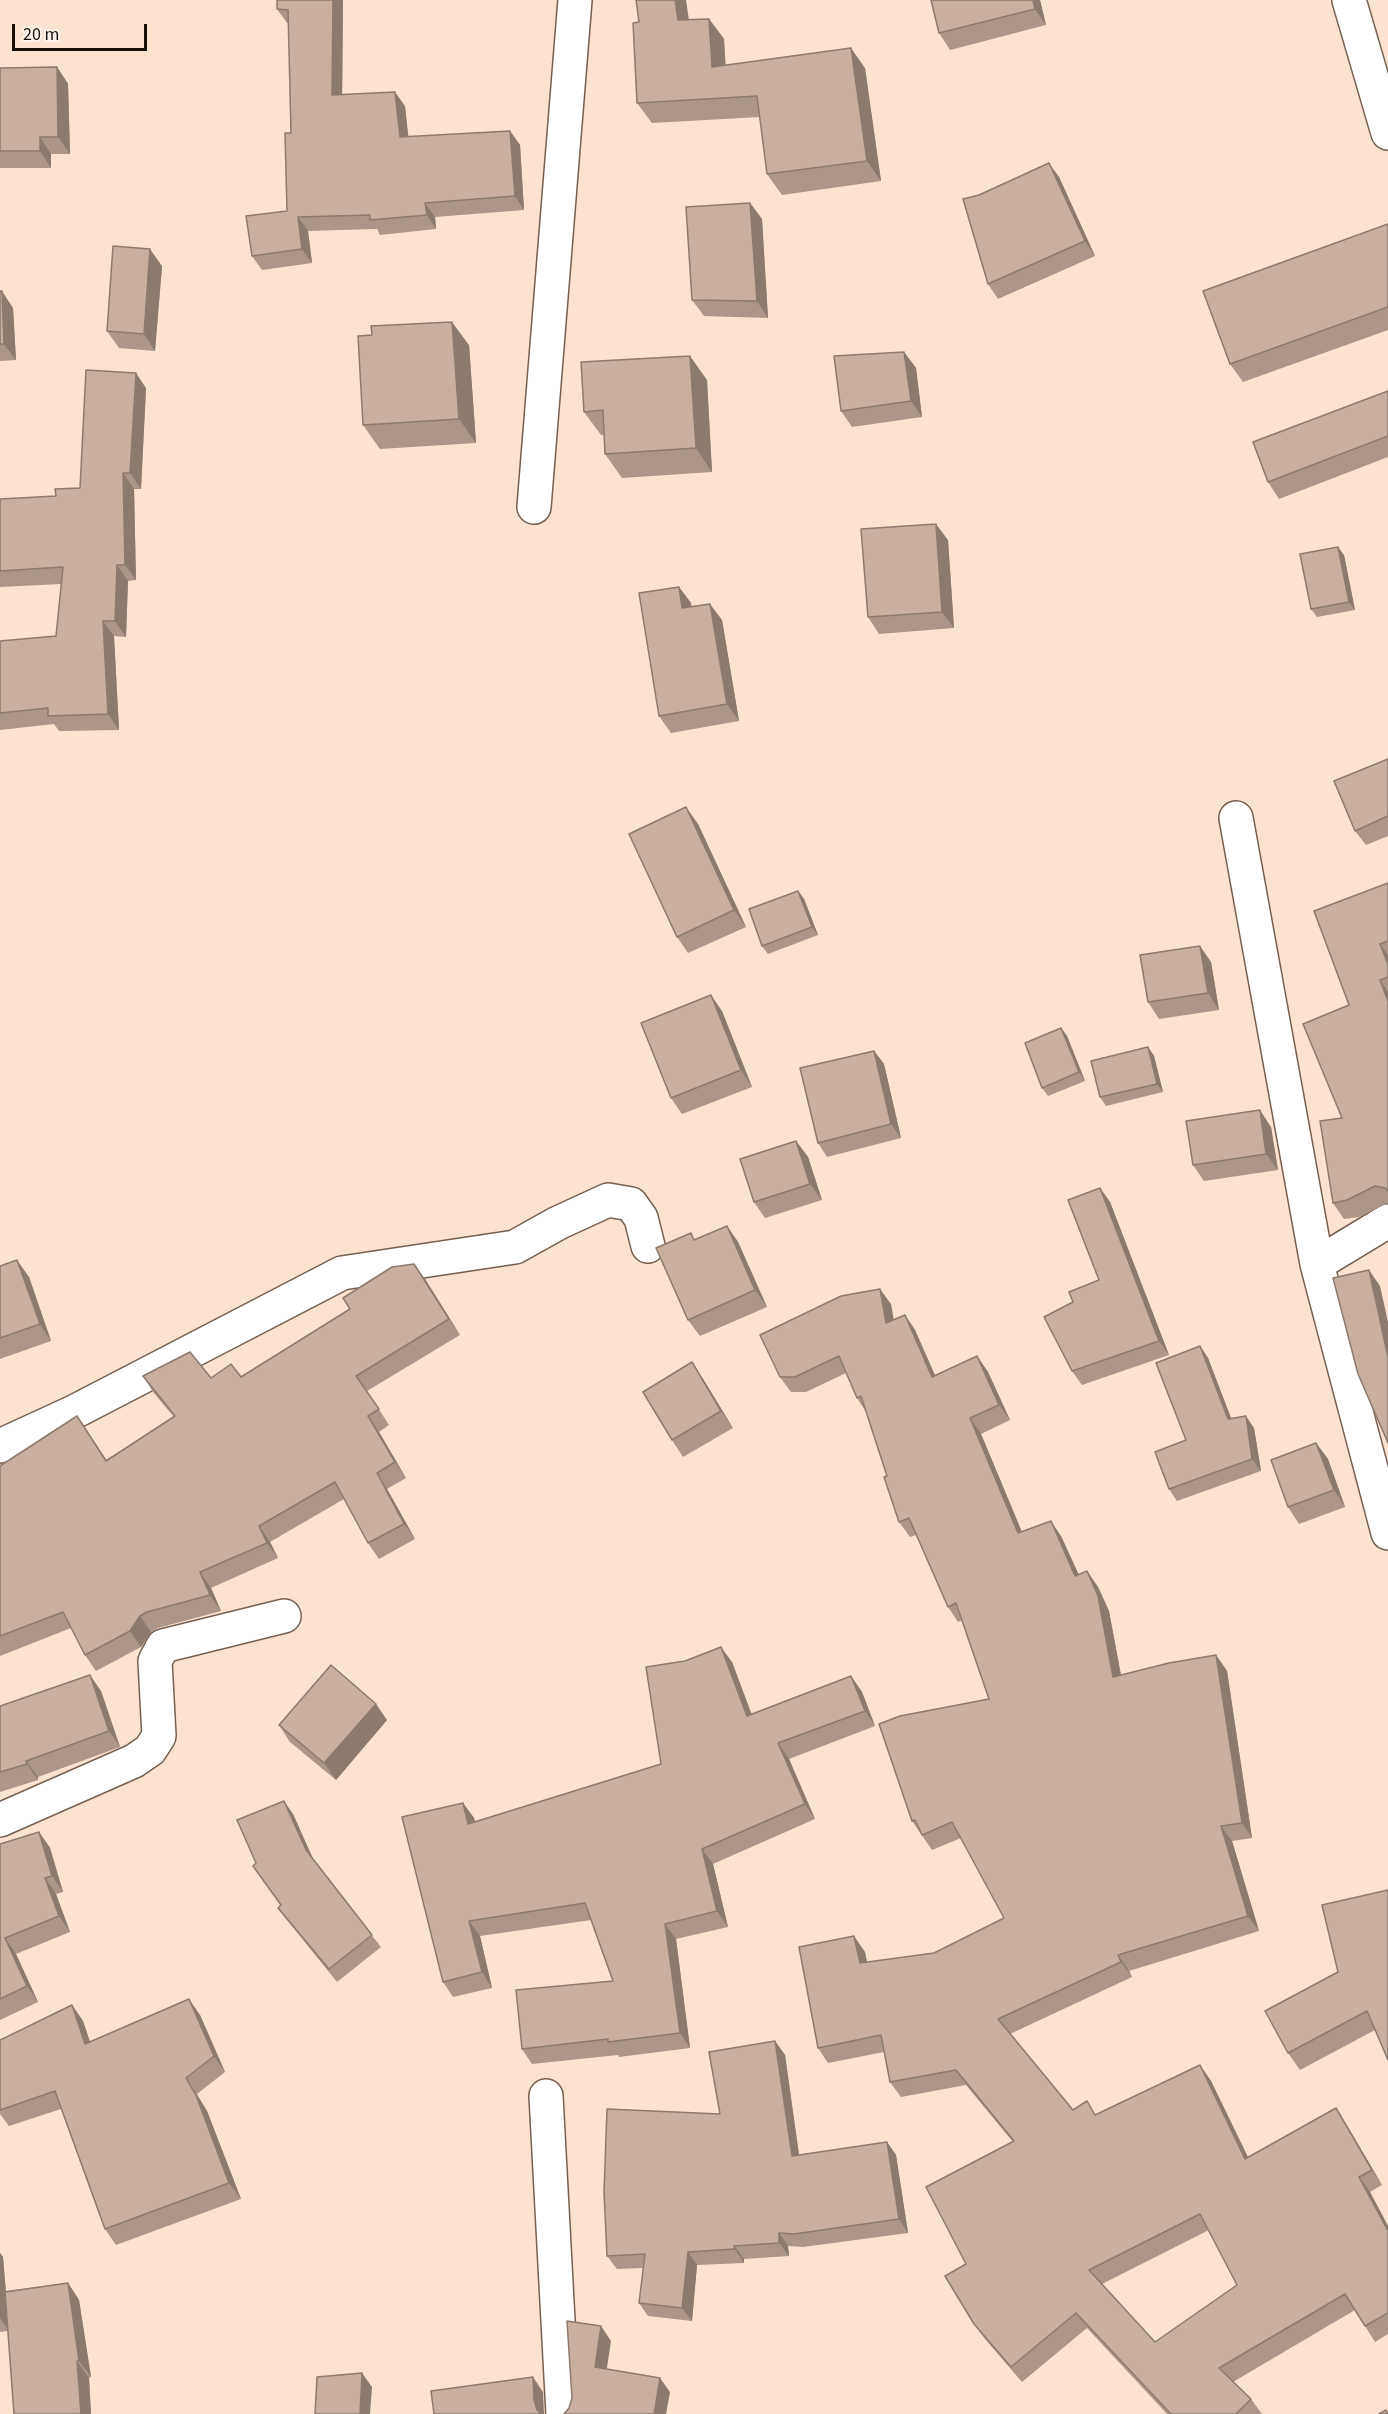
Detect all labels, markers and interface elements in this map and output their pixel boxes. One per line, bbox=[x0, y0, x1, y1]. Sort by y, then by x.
scale bar bbox=[15, 12, 150, 50]
text: 20 m bbox=[23, 22, 59, 47]

